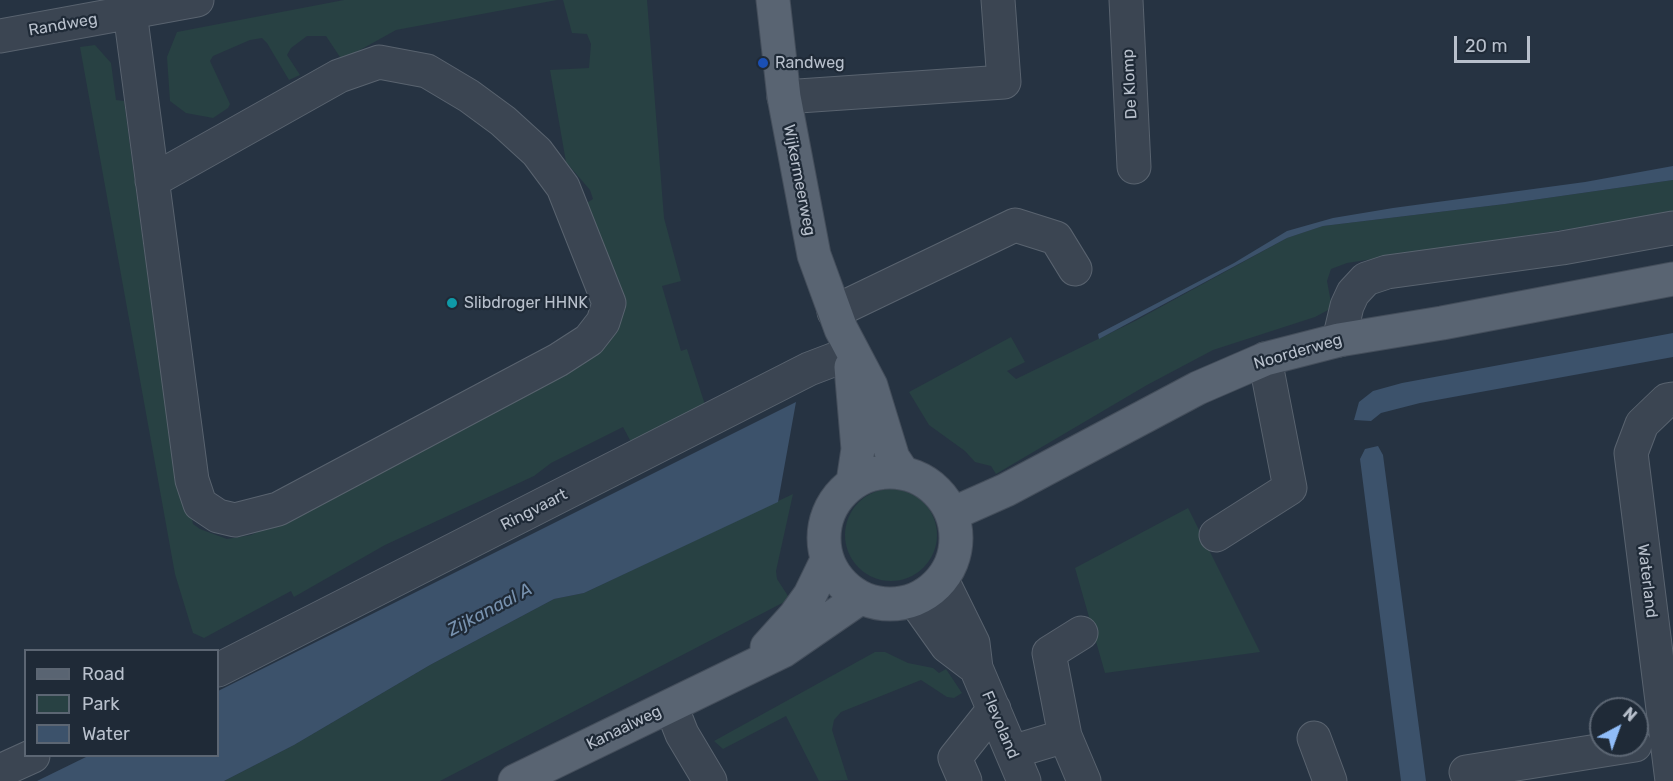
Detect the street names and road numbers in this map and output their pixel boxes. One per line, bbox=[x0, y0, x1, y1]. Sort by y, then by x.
street label: Randweg bbox=[27, 9, 99, 41]
street label: De Klomp bbox=[1119, 48, 1141, 120]
street label: Wijkermeerweg bbox=[779, 123, 819, 237]
street label: Noorderweg bbox=[1252, 330, 1344, 374]
street label: Ringvaart bbox=[498, 485, 570, 535]
street label: Waterland bbox=[1633, 543, 1661, 619]
street label: Flevoland bbox=[977, 688, 1023, 762]
street label: Kanaalweg bbox=[584, 702, 664, 754]

